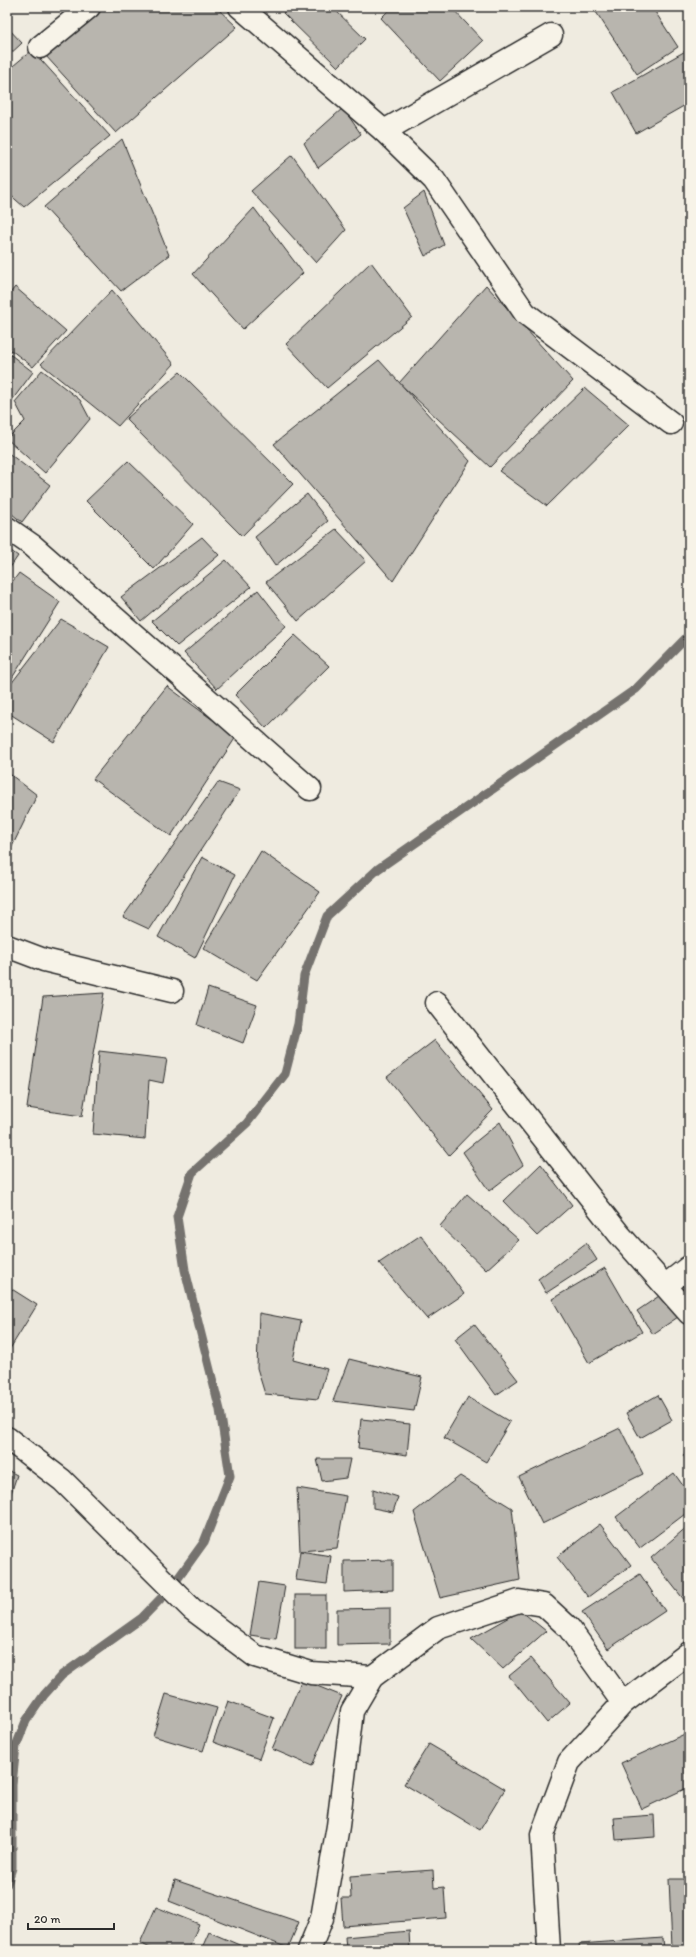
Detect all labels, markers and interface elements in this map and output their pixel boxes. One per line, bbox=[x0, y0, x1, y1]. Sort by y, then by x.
scale bar bbox=[28, 1905, 114, 1931]
text: 20 m bbox=[34, 1912, 61, 1926]

